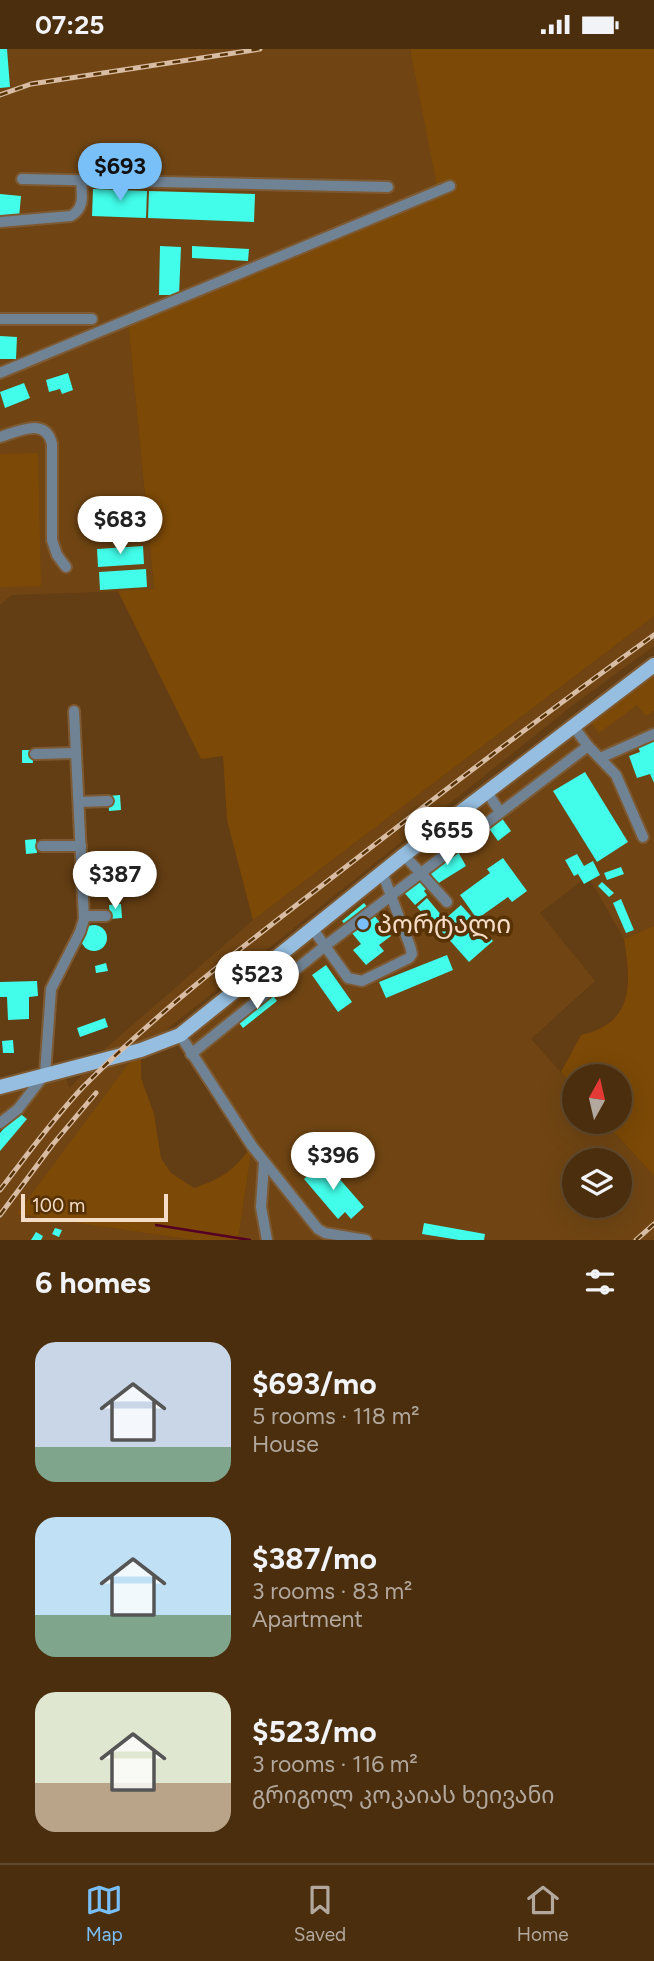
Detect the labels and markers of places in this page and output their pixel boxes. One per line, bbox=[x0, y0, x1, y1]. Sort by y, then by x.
pin: $693 bbox=[79, 143, 161, 203]
pin: $683 bbox=[79, 497, 161, 556]
pin: $655 bbox=[406, 807, 488, 867]
pin: $387 bbox=[74, 851, 156, 911]
place label: პორტალი bbox=[377, 908, 511, 940]
marker: პორტალი bbox=[355, 916, 371, 932]
pin: $523 bbox=[216, 951, 298, 1011]
pin: $396 bbox=[292, 1133, 374, 1192]

